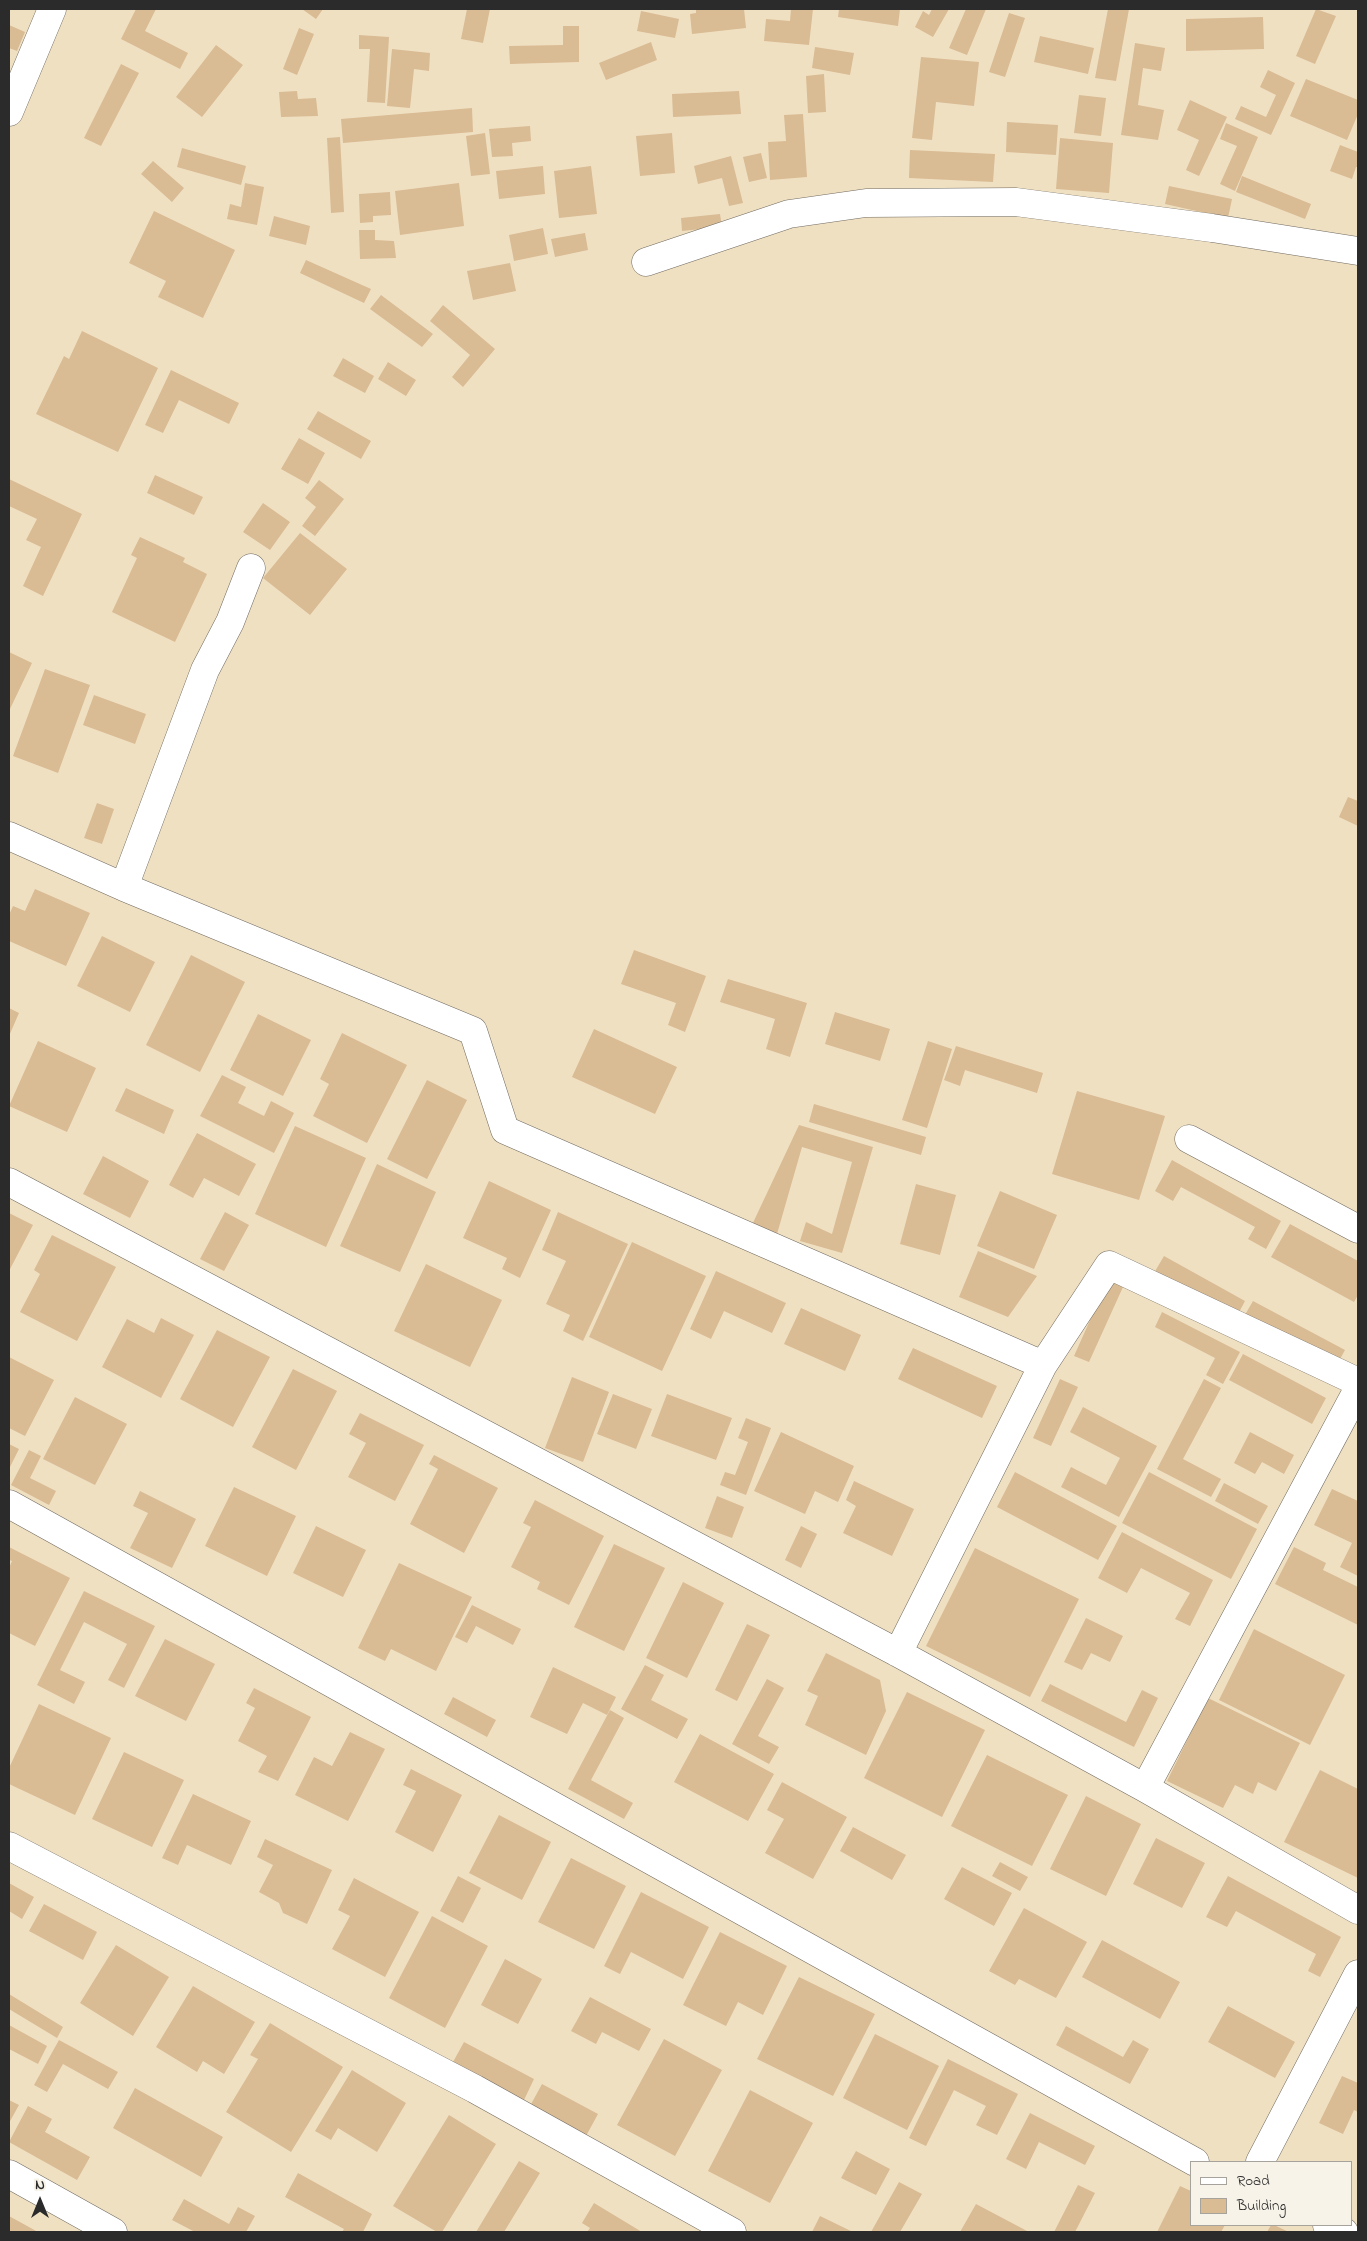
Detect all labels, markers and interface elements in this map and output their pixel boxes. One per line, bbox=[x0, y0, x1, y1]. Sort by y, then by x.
legend bbox=[1190, 2161, 1352, 2226]
text: Road bbox=[1237, 2170, 1270, 2192]
text: N bbox=[35, 2175, 45, 2196]
north arrow bbox=[15, 2176, 65, 2226]
text: Building bbox=[1237, 2195, 1286, 2217]

